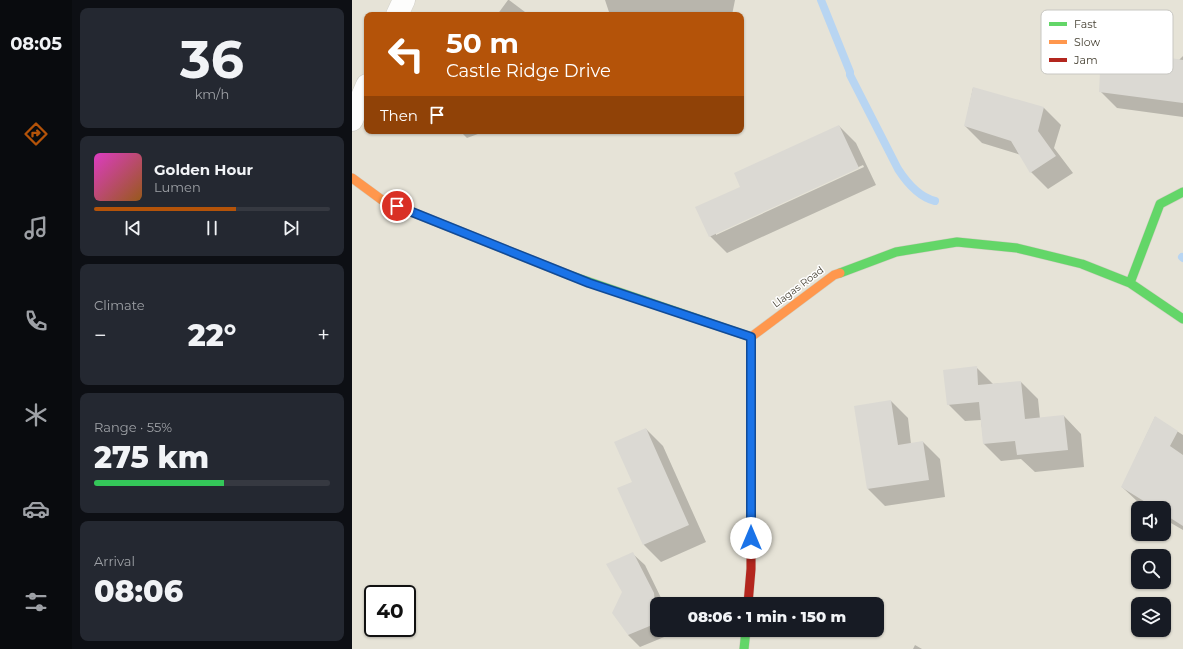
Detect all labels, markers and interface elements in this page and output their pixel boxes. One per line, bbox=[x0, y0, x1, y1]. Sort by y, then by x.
legend bbox=[1041, 10, 1173, 74]
text: Fast bbox=[1074, 17, 1098, 31]
text: 50 m bbox=[446, 26, 519, 60]
text: 36 bbox=[180, 28, 244, 91]
icon: left bbox=[380, 28, 432, 80]
text: 08:05 bbox=[10, 33, 62, 55]
text: Slow bbox=[1074, 35, 1100, 49]
text: Jam bbox=[1073, 53, 1098, 67]
text: Castle Ridge Drive bbox=[446, 60, 611, 82]
text: km/h bbox=[195, 86, 229, 102]
icon: arrive bbox=[426, 104, 448, 126]
text: Then bbox=[380, 106, 418, 125]
icon: directions bbox=[22, 120, 50, 148]
text: Golden Hour bbox=[154, 160, 253, 179]
text: Lumen bbox=[154, 179, 201, 195]
pin bbox=[380, 189, 414, 223]
icon: arrive bbox=[386, 195, 408, 217]
icon: music bbox=[22, 214, 50, 242]
icon: previous bbox=[122, 217, 144, 239]
icon: pause bbox=[201, 217, 223, 239]
icon: next bbox=[280, 217, 302, 239]
street label: Llagas Road bbox=[770, 263, 826, 311]
text: Climate bbox=[94, 297, 145, 313]
icon: phone bbox=[22, 307, 50, 335]
text: 22° bbox=[188, 317, 236, 354]
text: − bbox=[94, 322, 107, 349]
text: + bbox=[317, 322, 330, 349]
icon: climate bbox=[22, 401, 50, 429]
text: Range · 55% bbox=[94, 419, 172, 435]
text: 275 km bbox=[94, 439, 209, 476]
icon: car bbox=[22, 495, 50, 523]
map controls bbox=[1131, 501, 1171, 637]
button: sound bbox=[1131, 501, 1171, 541]
position arrow bbox=[730, 517, 772, 559]
button: search bbox=[1131, 549, 1171, 589]
text: Arrival bbox=[94, 553, 135, 569]
text: 08:06 bbox=[94, 573, 183, 610]
speed limit sign: 40 bbox=[364, 585, 416, 637]
icon: filters bbox=[22, 588, 50, 616]
button: layers bbox=[1131, 597, 1171, 637]
text: 08:06 · 1 min · 150 m bbox=[688, 607, 846, 626]

